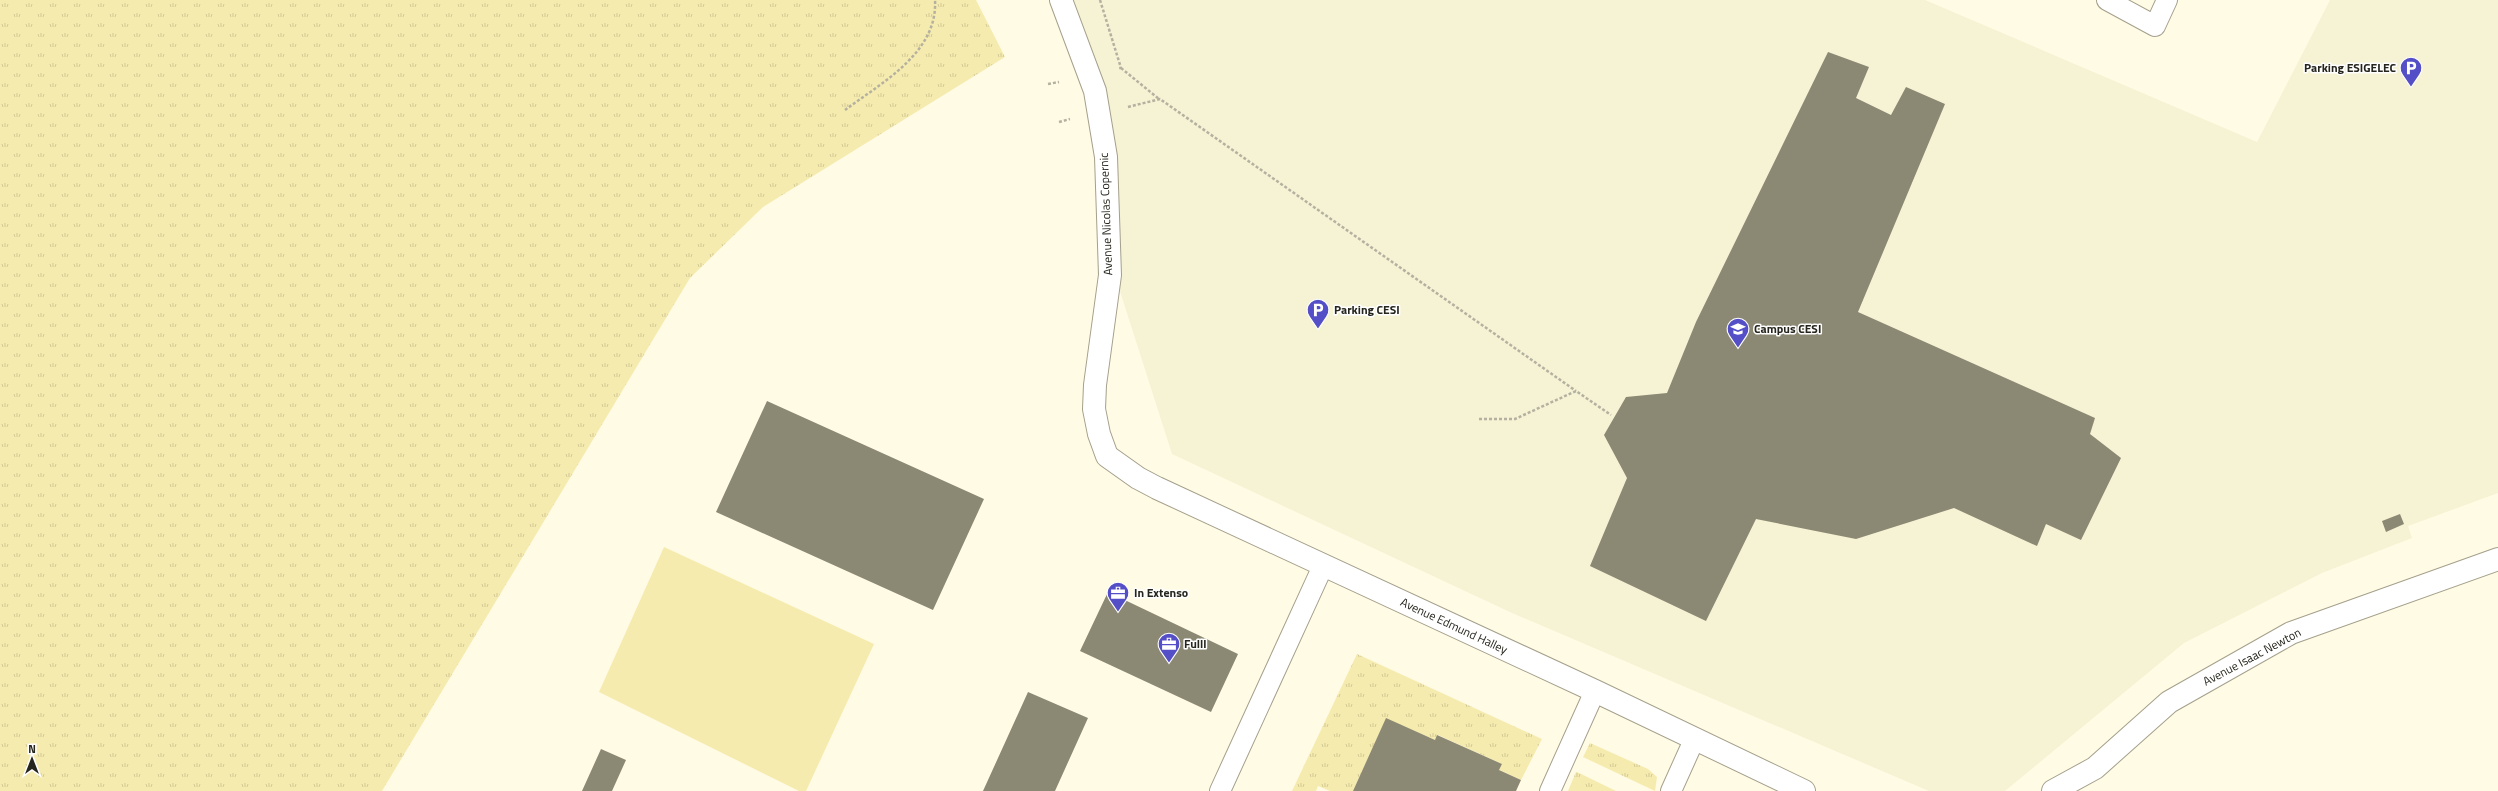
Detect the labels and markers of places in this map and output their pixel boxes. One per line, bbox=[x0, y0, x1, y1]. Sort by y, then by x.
parking icon: Parking ESIGELEC bbox=[2398, 55, 2424, 88]
place label: Parking ESIGELEC bbox=[2304, 58, 2396, 77]
parking icon: Parking CESI bbox=[1305, 297, 1331, 330]
place label: Parking CESI bbox=[1334, 300, 1400, 319]
school or university icon: Campus CESI bbox=[1725, 316, 1751, 349]
place label: Campus CESI bbox=[1754, 319, 1821, 338]
office icon: In Extenso bbox=[1105, 580, 1131, 613]
place label: In Extenso bbox=[1134, 583, 1188, 602]
office icon: Fulll bbox=[1156, 631, 1182, 664]
place label: Fulll bbox=[1184, 634, 1207, 653]

